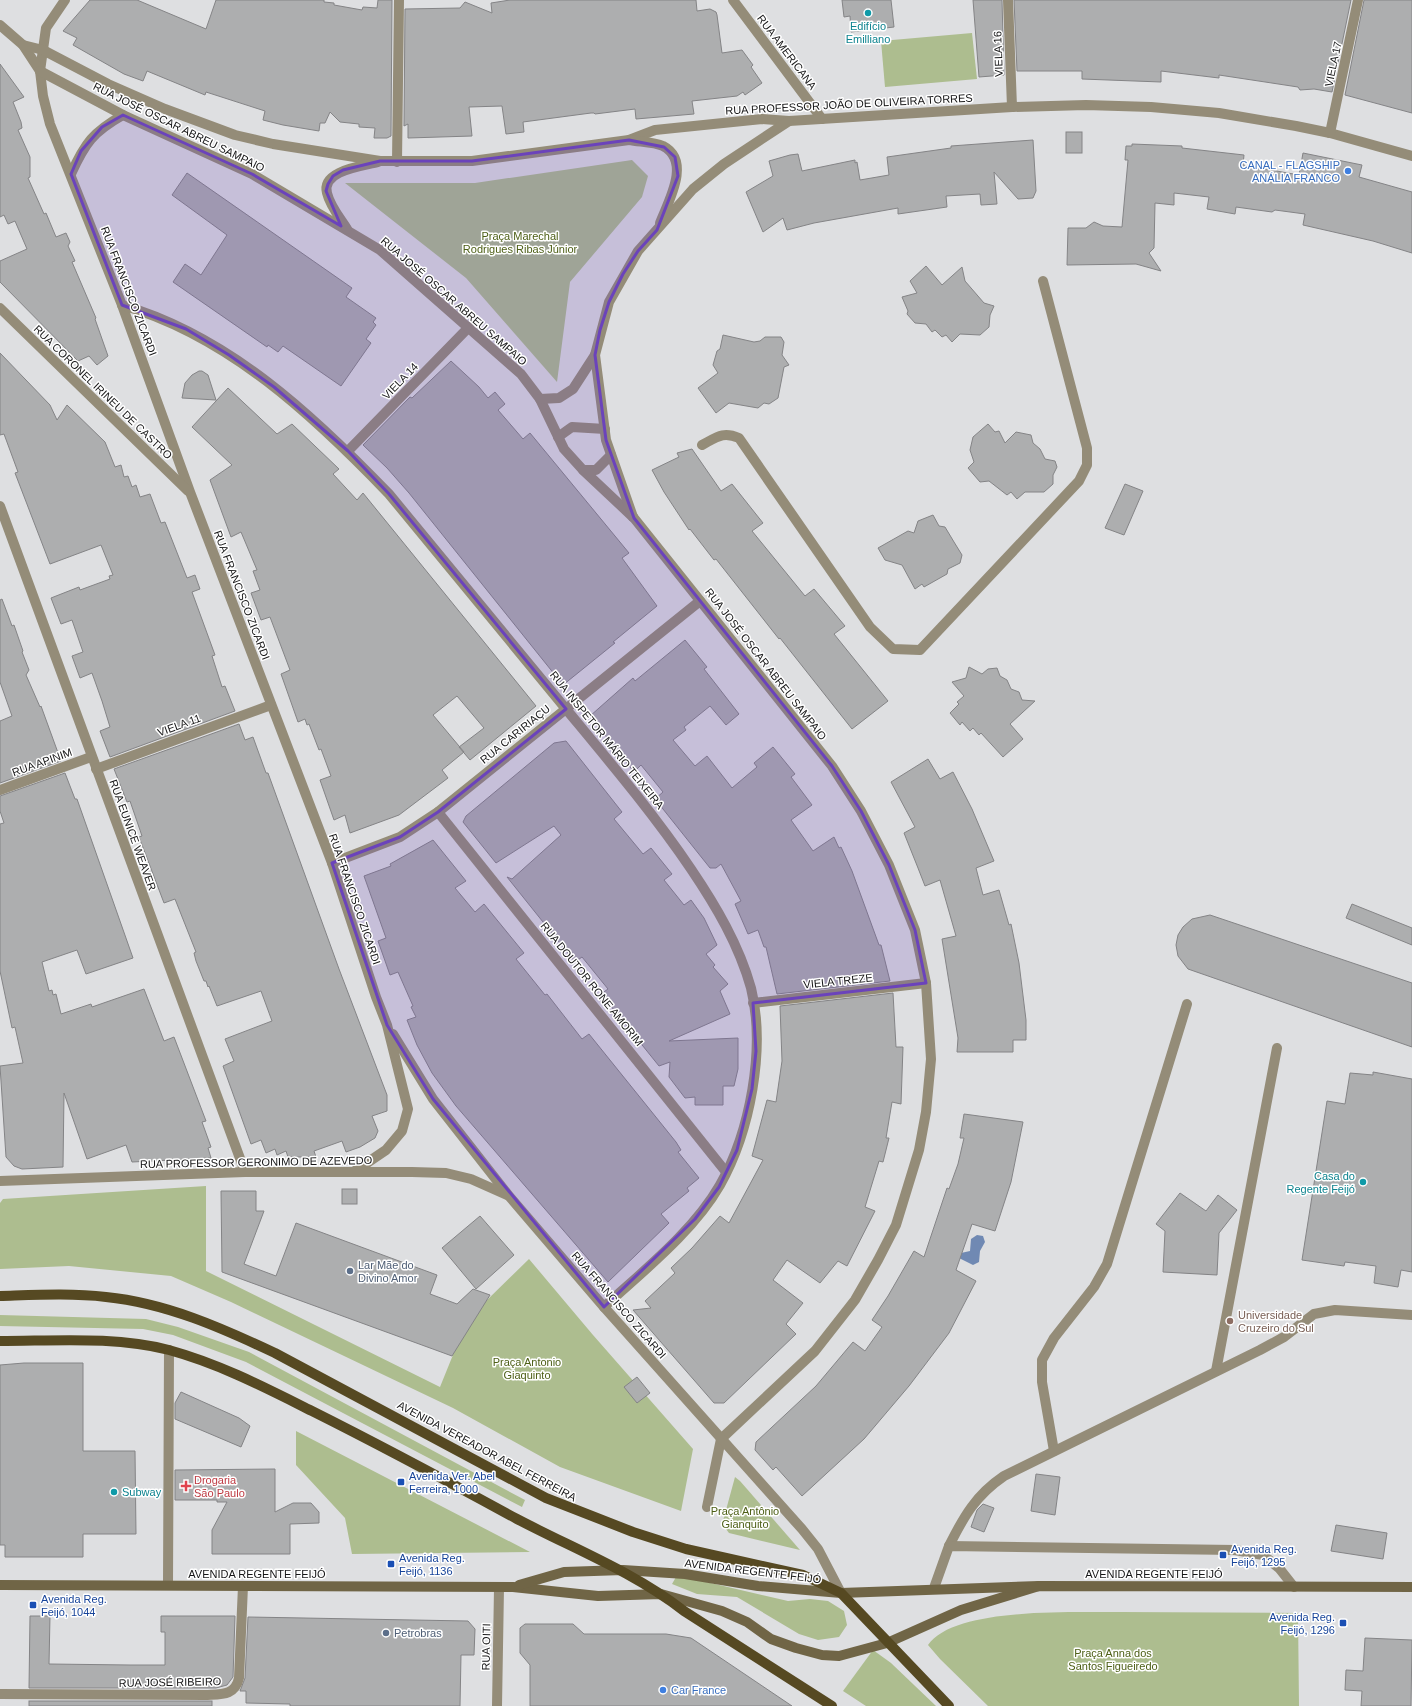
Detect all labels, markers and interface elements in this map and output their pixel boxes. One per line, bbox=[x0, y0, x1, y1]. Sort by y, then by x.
marker: Edifício Emilliano bbox=[863, 8, 873, 18]
street label: RUA AMERICANA bbox=[755, 12, 819, 92]
place label: Edifício Emilliano bbox=[846, 20, 890, 45]
street label: VIELA 16 bbox=[991, 31, 1005, 77]
street label: VIELA 17 bbox=[1322, 40, 1344, 88]
street label: RUA JOSÉ OSCAR ABREU SAMPAIO bbox=[91, 80, 267, 174]
street label: RUA PROFESSOR JOÃO DE OLIVEIRA TORRES bbox=[725, 92, 973, 116]
place label: CANAL - FLAGSHIP ANÁLIA FRANCO bbox=[1240, 159, 1340, 184]
marker: CANAL - FLAGSHIP ANÁLIA FRANCO bbox=[1343, 166, 1353, 176]
street label: RUA FRANCISCO ZICARDI bbox=[99, 225, 159, 357]
park label: Praça Marechal Rodrigues Ribas Júnior bbox=[463, 230, 577, 255]
street label: RUA JOSÉ OSCAR ABREU SAMPAIO bbox=[379, 234, 530, 368]
street label: RUA CORONEL IRINEU DE CASTRO bbox=[31, 323, 175, 462]
street label: VIELA 14 bbox=[380, 360, 420, 402]
street label: RUA FRANCISCO ZICARDI bbox=[212, 529, 272, 661]
street label: RUA JOSÉ OSCAR ABREU SAMPAIO bbox=[703, 586, 829, 743]
street label: RUA INSPETOR MÁRIO TEIXEIRA bbox=[548, 669, 667, 812]
street label: RUA CARIRIAÇU bbox=[478, 702, 552, 766]
street label: VIELA 11 bbox=[156, 712, 202, 738]
street label: RUA APINIM bbox=[10, 746, 74, 778]
street label: RUA EUNICE WEAVER bbox=[107, 778, 159, 892]
street label: RUA FRANCISCO ZICARDI bbox=[327, 832, 383, 966]
street label: RUA DOUTOR RONE AMORIM bbox=[538, 920, 646, 1048]
street label: VIELA TREZE bbox=[803, 971, 873, 991]
street label: RUA PROFESSOR GERONIMO DE AZEVEDO bbox=[140, 1154, 373, 1170]
place label: Casa do Regente Feijó bbox=[1287, 1170, 1355, 1195]
marker: Casa do Regente Feijó bbox=[1358, 1177, 1368, 1187]
street label: RUA FRANCISCO ZICARDI bbox=[569, 1249, 669, 1361]
place label: Lar Mãe do Divino Amor bbox=[358, 1259, 418, 1284]
marker: Lar Mãe do Divino Amor bbox=[345, 1266, 355, 1276]
place label: Universidade Cruzeiro do Sul bbox=[1238, 1309, 1314, 1334]
marker: Universidade Cruzeiro do Sul bbox=[1225, 1316, 1235, 1326]
park label: Praça Antonio Giaquinto bbox=[493, 1356, 561, 1381]
street label: AVENIDA VEREADOR ABEL FERREIRA bbox=[396, 1399, 579, 1504]
place label: Avenida Ver. Abel Ferreira, 1000 bbox=[409, 1470, 495, 1495]
place label: Drogaria São Paulo bbox=[194, 1474, 245, 1499]
marker: Avenida Ver. Abel Ferreira, 1000 bbox=[396, 1477, 406, 1487]
marker: Drogaria São Paulo bbox=[181, 1481, 191, 1491]
place label: Subway bbox=[122, 1486, 162, 1498]
marker: Subway bbox=[109, 1487, 119, 1497]
park label: Praça Antônio Gianquito bbox=[711, 1505, 779, 1530]
place label: Avenida Reg. Feijó, 1295 bbox=[1231, 1543, 1297, 1568]
marker: Avenida Reg. Feijó, 1295 bbox=[1218, 1550, 1228, 1560]
place label: Avenida Reg. Feijó, 1136 bbox=[399, 1552, 465, 1577]
street label: AVENIDA REGENTE FEIJÓ bbox=[684, 1557, 822, 1585]
marker: Avenida Reg. Feijó, 1136 bbox=[386, 1559, 396, 1569]
street label: AVENIDA REGENTE FEIJÓ bbox=[188, 1568, 326, 1580]
street label: AVENIDA REGENTE FEIJÓ bbox=[1085, 1568, 1223, 1580]
place label: Avenida Reg. Feijó, 1044 bbox=[41, 1593, 107, 1618]
marker: Avenida Reg. Feijó, 1044 bbox=[28, 1600, 38, 1610]
place label: Avenida Reg. Feijó, 1296 bbox=[1269, 1611, 1335, 1636]
marker: Avenida Reg. Feijó, 1296 bbox=[1338, 1618, 1348, 1628]
street label: RUA OITI bbox=[480, 1623, 492, 1671]
place label: Petrobras bbox=[394, 1627, 442, 1639]
marker: Petrobras bbox=[381, 1628, 391, 1638]
park label: Praça Anna dos Santos Figueiredo bbox=[1068, 1647, 1158, 1672]
street label: RUA JOSÉ RIBEIRO bbox=[119, 1675, 222, 1689]
place label: Car France bbox=[671, 1684, 726, 1696]
marker: Car France bbox=[658, 1685, 668, 1695]

